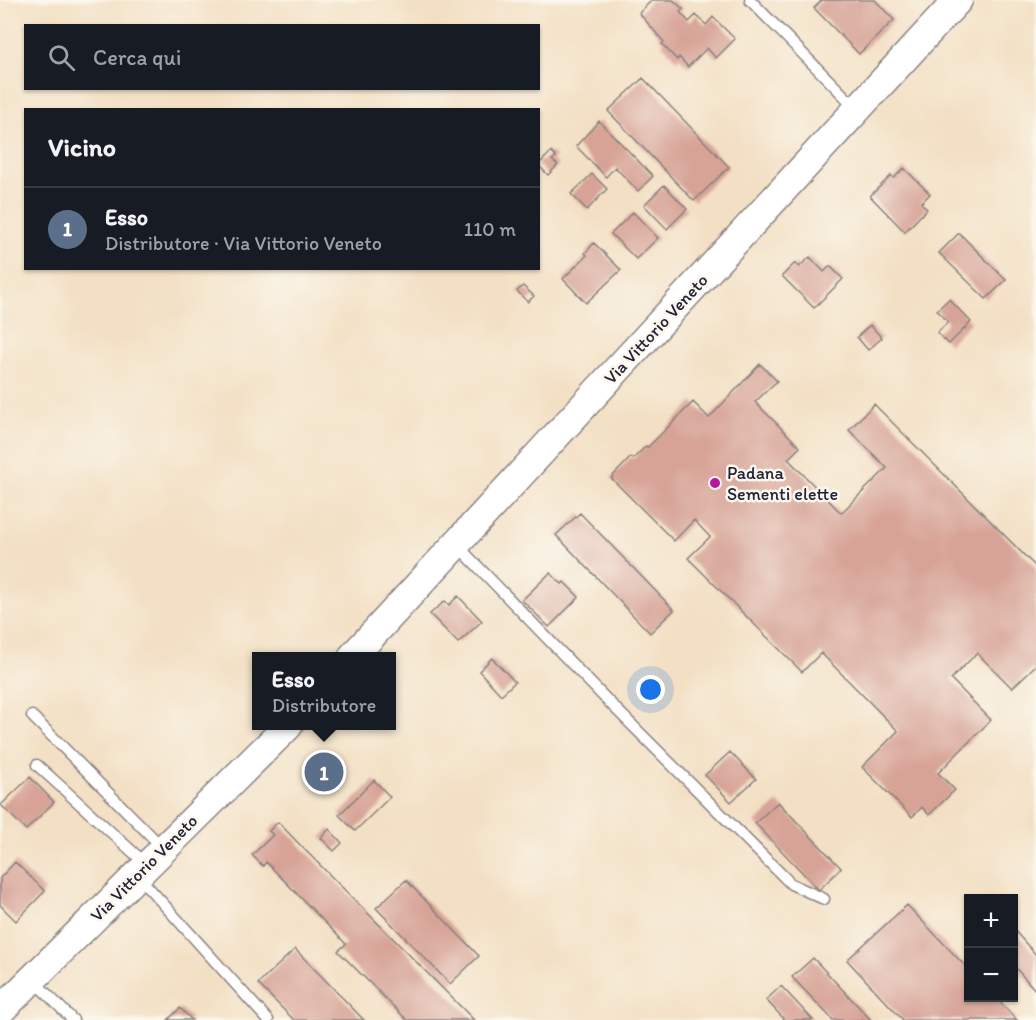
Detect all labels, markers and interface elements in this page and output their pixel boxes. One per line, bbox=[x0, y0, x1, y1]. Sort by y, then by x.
search box bbox=[24, 24, 540, 90]
icon: search bbox=[45, 41, 78, 74]
text: Cerca qui bbox=[93, 44, 181, 71]
text: Vicino bbox=[48, 131, 116, 163]
text: Esso bbox=[105, 204, 148, 231]
text: 1 bbox=[63, 217, 72, 241]
text: 110 m bbox=[464, 217, 516, 241]
text: Distributore · Via Vittorio Veneto bbox=[105, 231, 382, 255]
street label: Via Vittorio Veneto bbox=[599, 269, 713, 389]
place label: Padana Sementi elette bbox=[727, 462, 838, 505]
marker: Padana Sementi elette bbox=[708, 476, 722, 490]
popup bbox=[252, 652, 396, 730]
text: Esso bbox=[272, 666, 315, 693]
your location bbox=[636, 675, 665, 704]
text: Distributore bbox=[272, 693, 376, 717]
pin: 1 bbox=[304, 750, 344, 794]
street label: Via Vittorio Veneto bbox=[86, 810, 202, 926]
map controls bbox=[964, 894, 1018, 1002]
button: + bbox=[964, 894, 1018, 948]
button: − bbox=[964, 948, 1018, 1002]

